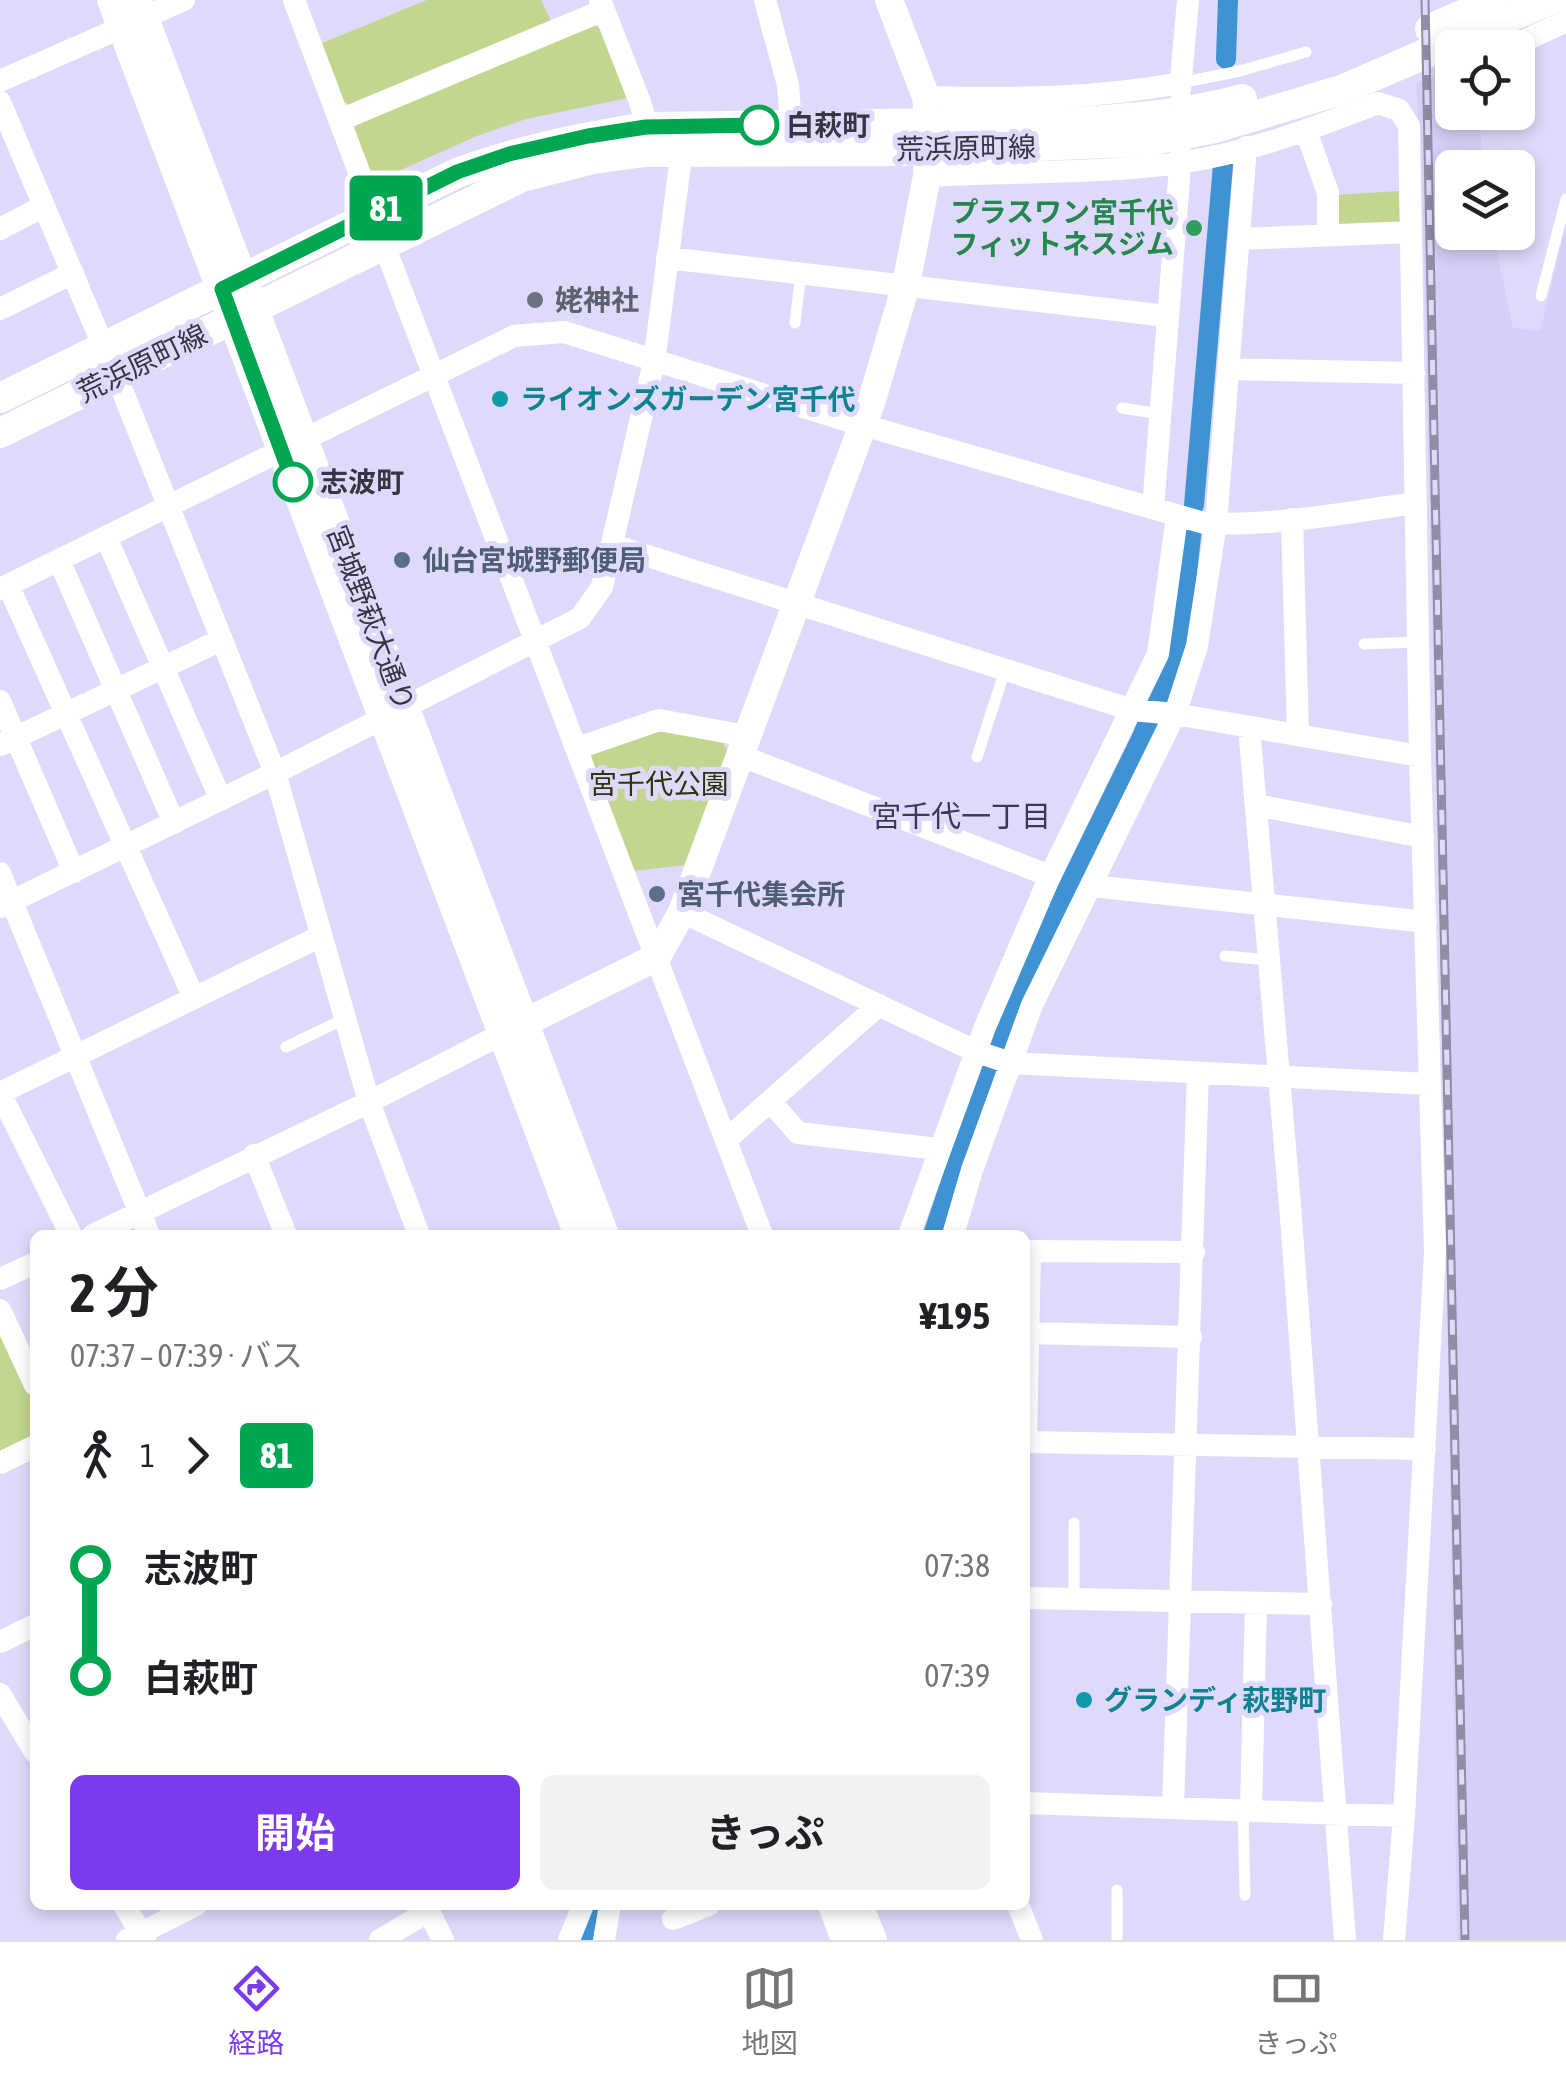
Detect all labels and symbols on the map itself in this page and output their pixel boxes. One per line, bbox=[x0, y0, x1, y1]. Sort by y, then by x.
marker: 白萩町 bbox=[740, 106, 778, 144]
place label: 白萩町 bbox=[786, 109, 870, 141]
street label: 荒浜原町線 bbox=[896, 131, 1036, 165]
line badge: 81 bbox=[341, 176, 431, 240]
place label: プラスワン宮千代 フィットネスジム bbox=[951, 196, 1174, 260]
marker: プラスワン宮千代 フィットネスジム bbox=[1183, 217, 1205, 239]
place label: 姥神社 bbox=[555, 284, 639, 316]
marker: 姥神社 bbox=[524, 289, 546, 311]
street label: 荒浜原町線 bbox=[72, 318, 212, 408]
place label: ライオンズガーデン宮千代 bbox=[520, 383, 855, 415]
marker: ライオンズガーデン宮千代 bbox=[489, 388, 511, 410]
marker: 志波町 bbox=[274, 463, 312, 501]
place label: 志波町 bbox=[320, 466, 404, 498]
street label: 宮城野萩大通り bbox=[321, 521, 421, 715]
place label: 仙台宮城野郵便局 bbox=[422, 544, 646, 576]
marker: 仙台宮城野郵便局 bbox=[391, 549, 413, 571]
park label: 宮千代公園 bbox=[589, 768, 729, 800]
district label: 宮千代一丁目 bbox=[871, 799, 1051, 833]
place label: 宮千代集会所 bbox=[677, 878, 845, 910]
marker: 宮千代集会所 bbox=[646, 883, 668, 905]
place label: グランディ萩野町 bbox=[1104, 1684, 1326, 1716]
marker: グランディ萩野町 bbox=[1073, 1689, 1095, 1711]

